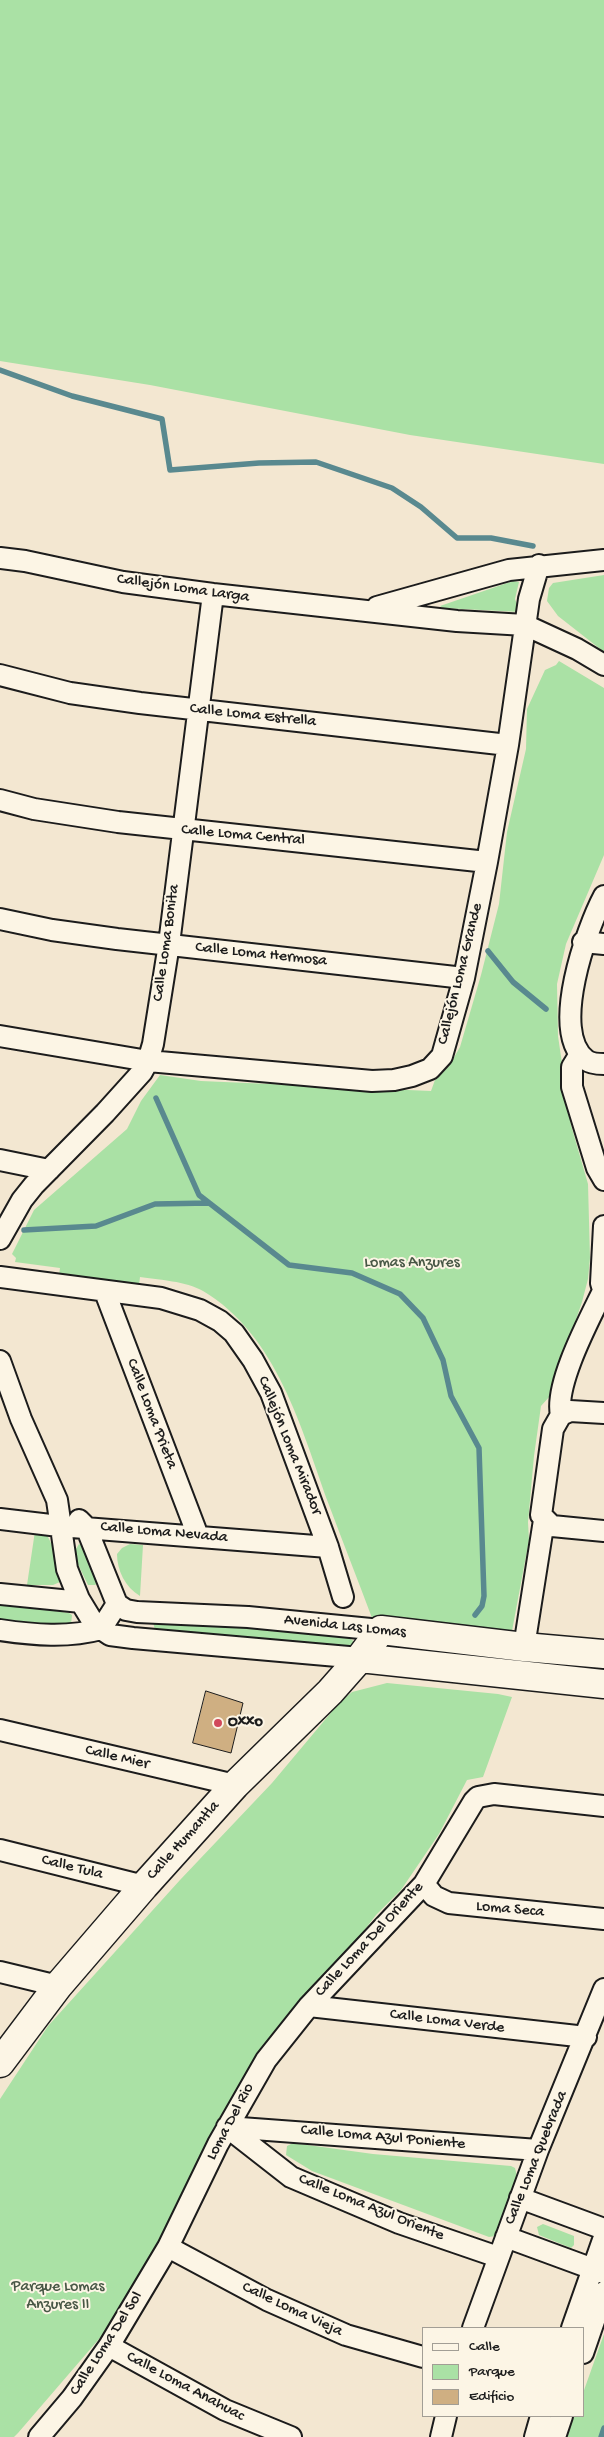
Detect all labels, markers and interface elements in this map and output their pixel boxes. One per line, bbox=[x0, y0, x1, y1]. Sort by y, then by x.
street label: Callejón Loma Larga bbox=[115, 570, 251, 608]
street label: Calle Loma Estrella bbox=[189, 700, 317, 732]
street label: Calle Loma Central bbox=[180, 821, 306, 851]
street label: Calle Loma Bonita bbox=[149, 883, 185, 1003]
street label: Callejón Loma Grande bbox=[434, 901, 488, 1047]
street label: Calle Loma Hermosa bbox=[194, 939, 328, 971]
park label: Lomas Anzures bbox=[364, 1254, 460, 1274]
street label: Calle Loma Prieta bbox=[121, 1356, 181, 1472]
street label: Callejón Loma Mirador bbox=[252, 1374, 326, 1518]
street label: Calle Loma Nevada bbox=[100, 1518, 228, 1548]
street label: Avenida Las Lomas bbox=[283, 1611, 407, 1643]
place label: Oxxo bbox=[228, 1713, 263, 1733]
marker: Oxxo bbox=[212, 1717, 224, 1729]
street label: Calle Mier bbox=[83, 1741, 151, 1775]
street label: Calle Humantla bbox=[143, 1797, 225, 1885]
street label: Calle Tula bbox=[39, 1851, 105, 1885]
street label: Calle Loma Del Oriente bbox=[312, 1879, 428, 2001]
street label: Loma Seca bbox=[475, 1897, 545, 1923]
street label: Calle Loma Verde bbox=[389, 2005, 505, 2039]
street label: Loma Del Rio bbox=[203, 2080, 259, 2164]
street label: Calle Loma Quebrada bbox=[501, 2088, 573, 2228]
street label: Calle Loma Azul Poniente bbox=[300, 2121, 466, 2155]
street label: Calle Loma Azul Oriente bbox=[295, 2170, 447, 2246]
park label: Parque Lomas Anzures II bbox=[12, 2278, 104, 2316]
street label: Calle Loma Vieja bbox=[239, 2278, 345, 2342]
street label: Calle Loma Del Sol bbox=[66, 2288, 148, 2400]
legend bbox=[422, 2327, 584, 2417]
text: Calle bbox=[469, 2338, 500, 2356]
street label: Calle Loma Anahuac bbox=[123, 2348, 247, 2426]
text: Parque bbox=[469, 2363, 515, 2381]
text: Edificio bbox=[469, 2388, 514, 2406]

